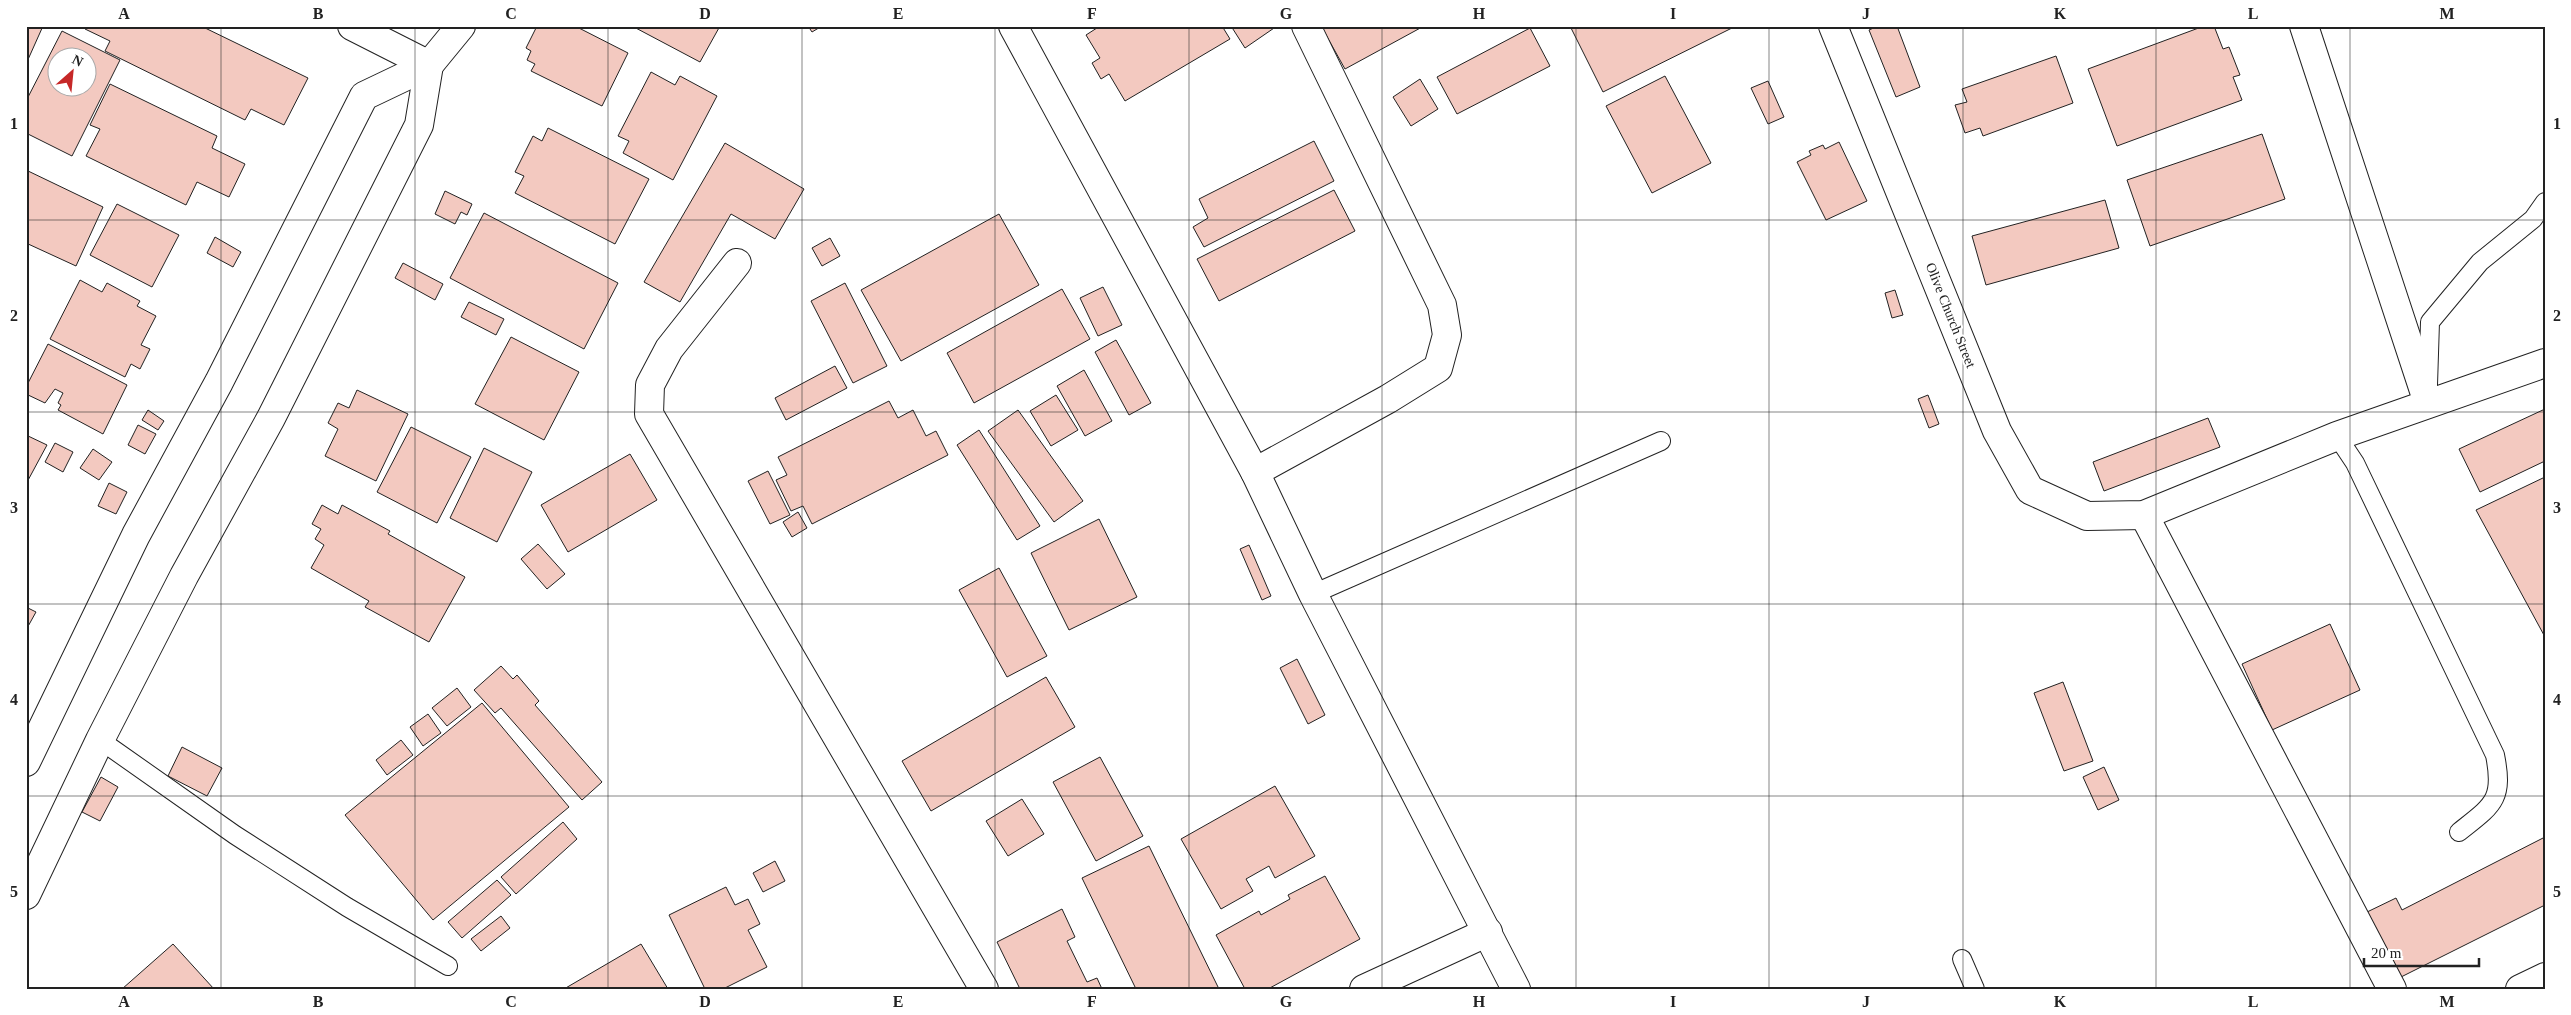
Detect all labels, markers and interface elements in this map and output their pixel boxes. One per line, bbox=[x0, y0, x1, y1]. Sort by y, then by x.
text: A bbox=[118, 5, 130, 22]
text: B bbox=[313, 5, 324, 22]
text: C bbox=[505, 5, 517, 22]
text: D bbox=[699, 5, 711, 22]
text: E bbox=[893, 5, 903, 22]
text: F bbox=[1087, 5, 1097, 22]
text: G bbox=[1280, 5, 1293, 22]
text: H bbox=[1473, 5, 1486, 22]
text: I bbox=[1670, 5, 1676, 22]
text: J bbox=[1862, 5, 1870, 22]
text: K bbox=[2054, 5, 2067, 22]
text: L bbox=[2248, 5, 2258, 22]
text: M bbox=[2439, 5, 2455, 22]
north arrow bbox=[48, 48, 98, 98]
text: N bbox=[70, 52, 86, 70]
text: 1 bbox=[10, 115, 18, 132]
text: 1 bbox=[2553, 115, 2561, 132]
street label: Olive Church Street bbox=[1923, 260, 1979, 370]
text: 2 bbox=[10, 307, 18, 324]
text: 2 bbox=[2553, 307, 2561, 324]
text: 3 bbox=[10, 499, 18, 516]
text: 3 bbox=[2553, 499, 2561, 516]
text: 4 bbox=[10, 691, 18, 708]
text: 4 bbox=[2553, 691, 2561, 708]
text: 5 bbox=[10, 883, 18, 900]
text: 5 bbox=[2553, 883, 2561, 900]
scale bar bbox=[2364, 935, 2478, 967]
text: 20 m bbox=[2371, 945, 2402, 961]
text: A bbox=[118, 993, 130, 1010]
text: B bbox=[313, 993, 324, 1010]
text: C bbox=[505, 993, 517, 1010]
text: D bbox=[699, 993, 711, 1010]
text: E bbox=[893, 993, 903, 1010]
text: F bbox=[1087, 993, 1097, 1010]
text: G bbox=[1280, 993, 1293, 1010]
text: H bbox=[1473, 993, 1486, 1010]
text: I bbox=[1670, 993, 1676, 1010]
text: J bbox=[1862, 993, 1870, 1010]
text: K bbox=[2054, 993, 2067, 1010]
text: L bbox=[2248, 993, 2258, 1010]
text: M bbox=[2439, 993, 2455, 1010]

